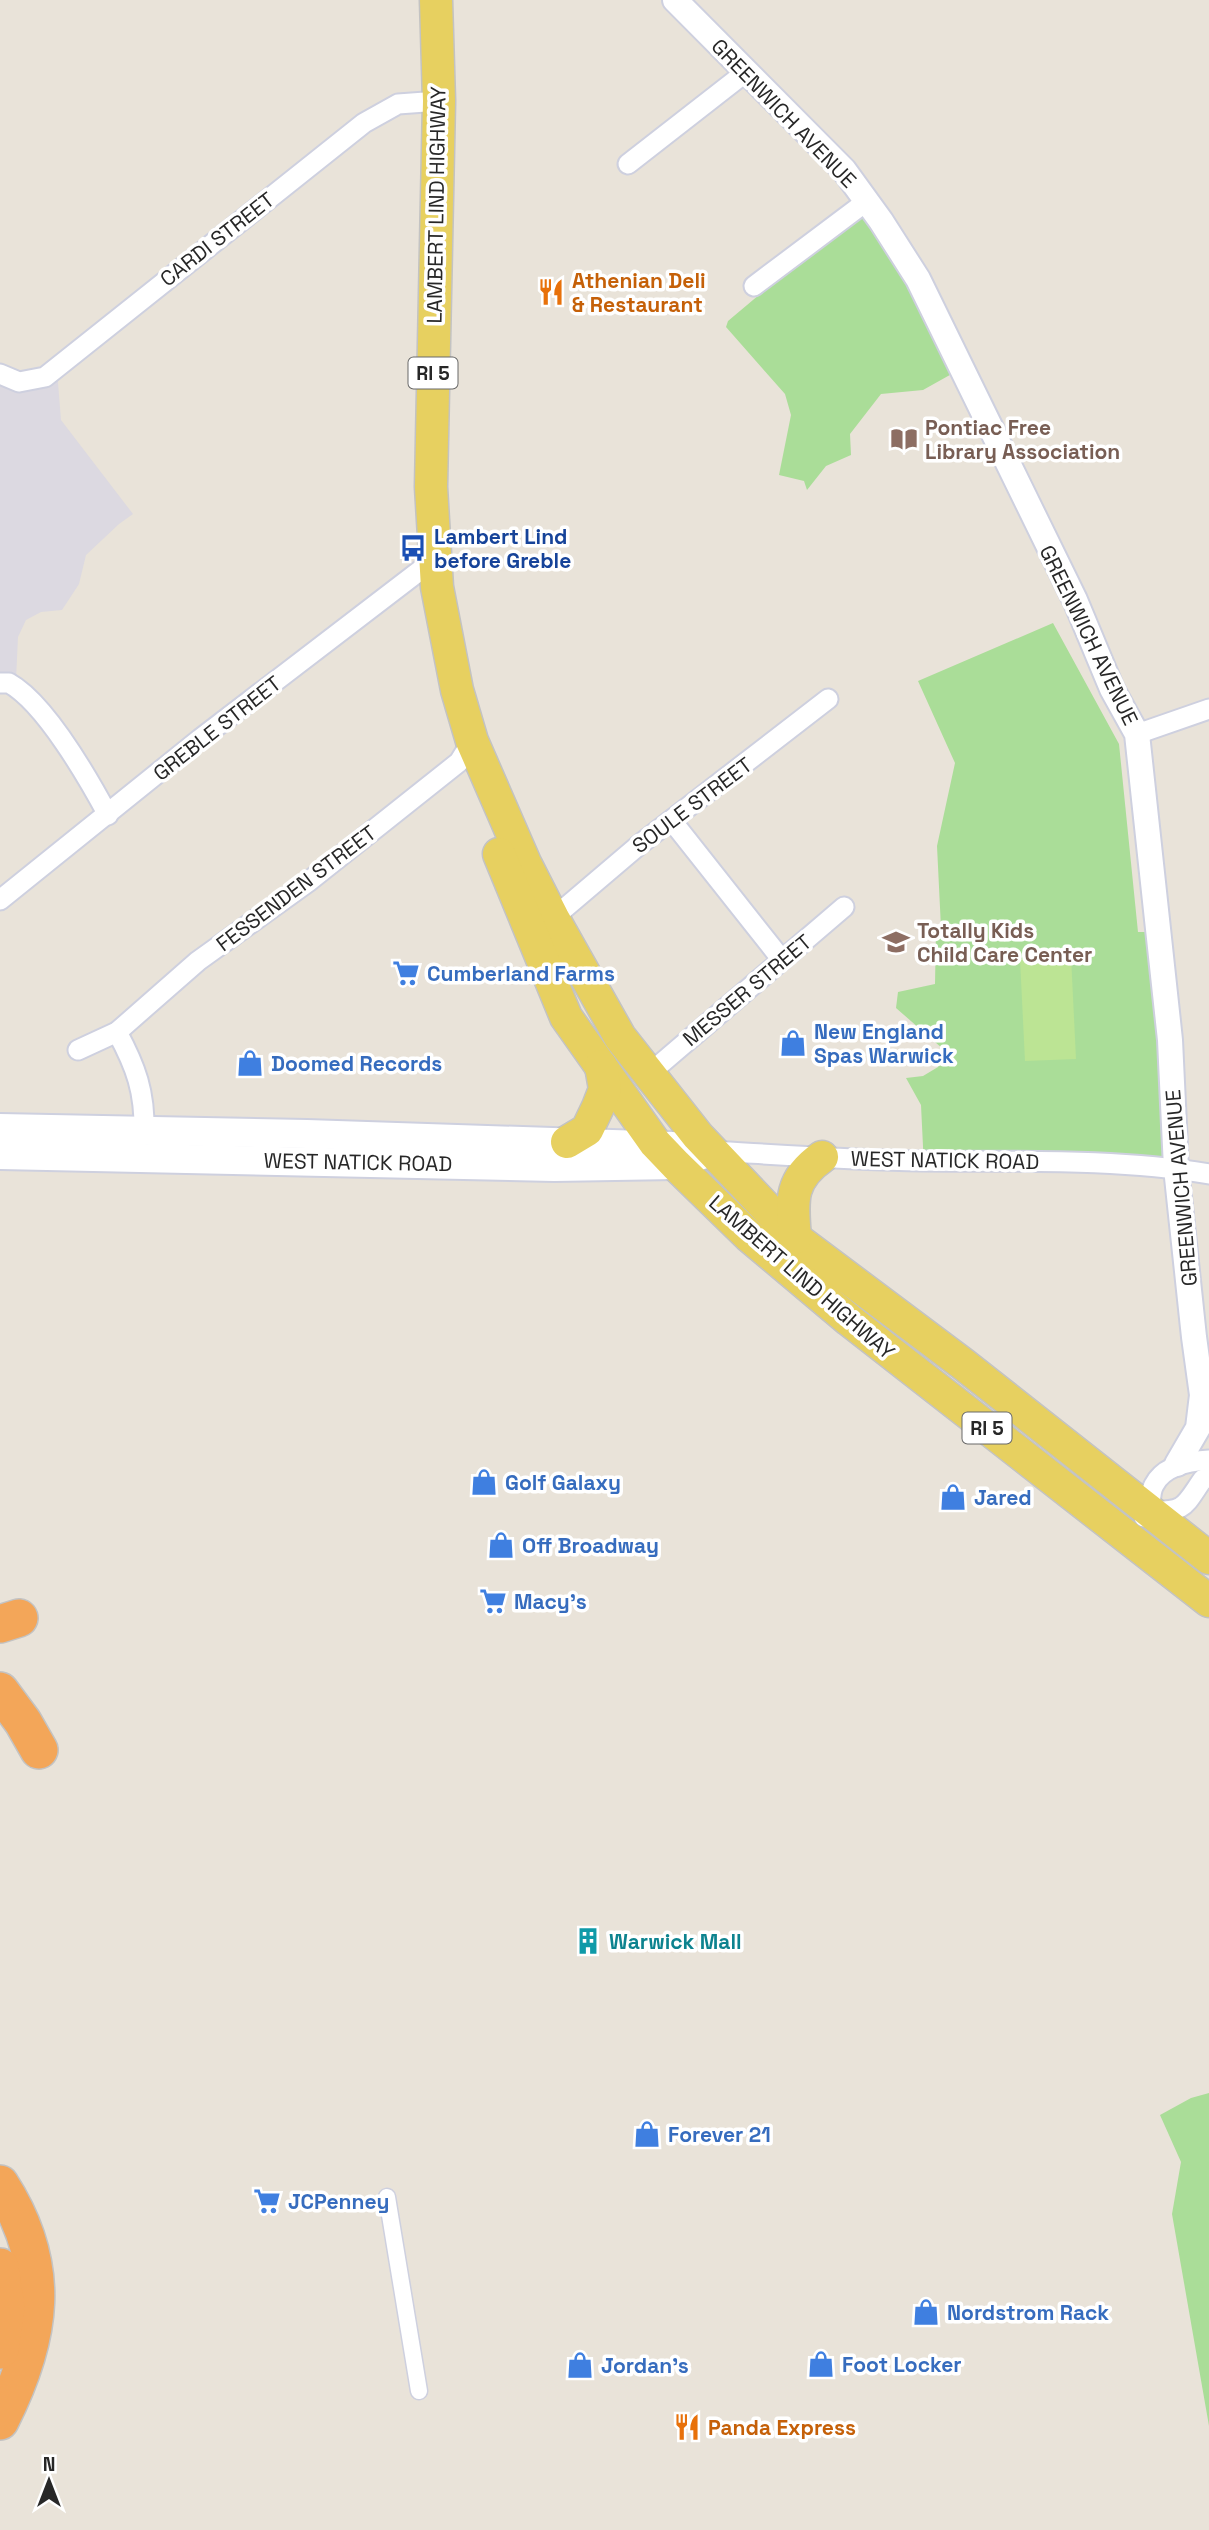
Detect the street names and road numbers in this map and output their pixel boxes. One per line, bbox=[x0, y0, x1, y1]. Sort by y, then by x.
street label: GREENWICH AVENUE bbox=[706, 33, 862, 193]
street label: LAMBERT LIND HIGHWAY bbox=[420, 86, 452, 324]
street label: CARDI STREET bbox=[154, 186, 280, 292]
road number: RI 5 bbox=[408, 358, 458, 388]
street label: GREENWICH AVENUE bbox=[1034, 540, 1144, 730]
street label: GREBLE STREET bbox=[147, 670, 287, 786]
street label: SOULE STREET bbox=[627, 751, 757, 859]
street label: FESSENDEN STREET bbox=[211, 819, 381, 957]
street label: MESSER STREET bbox=[677, 928, 817, 1052]
street label: GREENWICH AVENUE bbox=[1159, 1089, 1203, 1287]
street label: WEST NATICK ROAD bbox=[850, 1145, 1040, 1175]
street label: WEST NATICK ROAD bbox=[263, 1147, 453, 1177]
street label: LAMBERT LIND HIGHWAY bbox=[704, 1189, 901, 1365]
road number: RI 5 bbox=[962, 1412, 1012, 1444]

